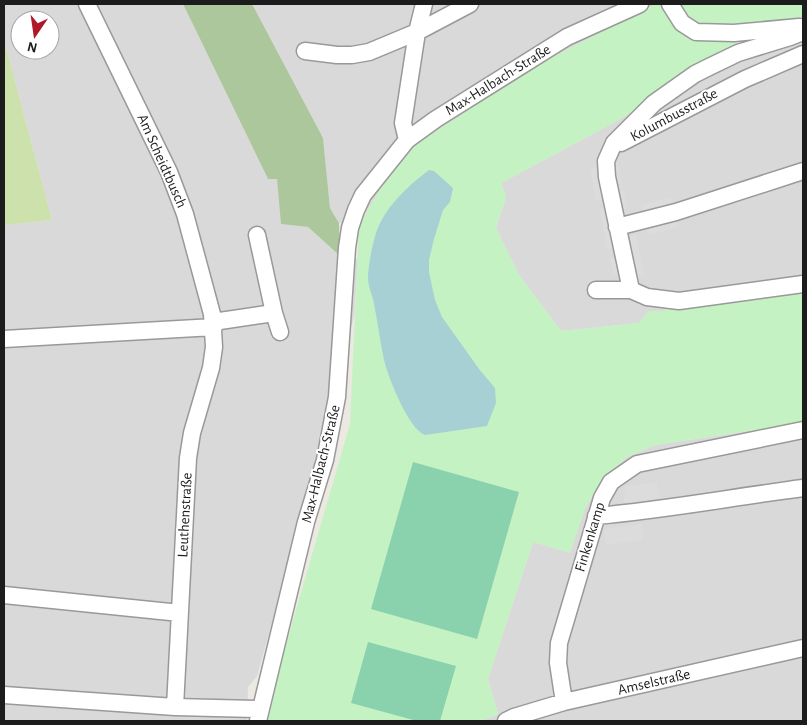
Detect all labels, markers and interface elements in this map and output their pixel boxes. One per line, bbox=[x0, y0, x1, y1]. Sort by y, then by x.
north arrow bbox=[10, 10, 60, 60]
text: N bbox=[26, 39, 39, 55]
street label: Max-Halbach-Straße bbox=[443, 42, 553, 118]
street label: Kolumbusstraße bbox=[628, 86, 720, 144]
street label: Am Scheidtbusch bbox=[135, 112, 189, 210]
street label: Max-Halbach-Straße bbox=[299, 403, 343, 525]
street label: Leuthenstraße bbox=[175, 472, 195, 558]
street label: Finkenkamp bbox=[572, 500, 608, 574]
street label: Amselstraße bbox=[616, 666, 692, 698]

